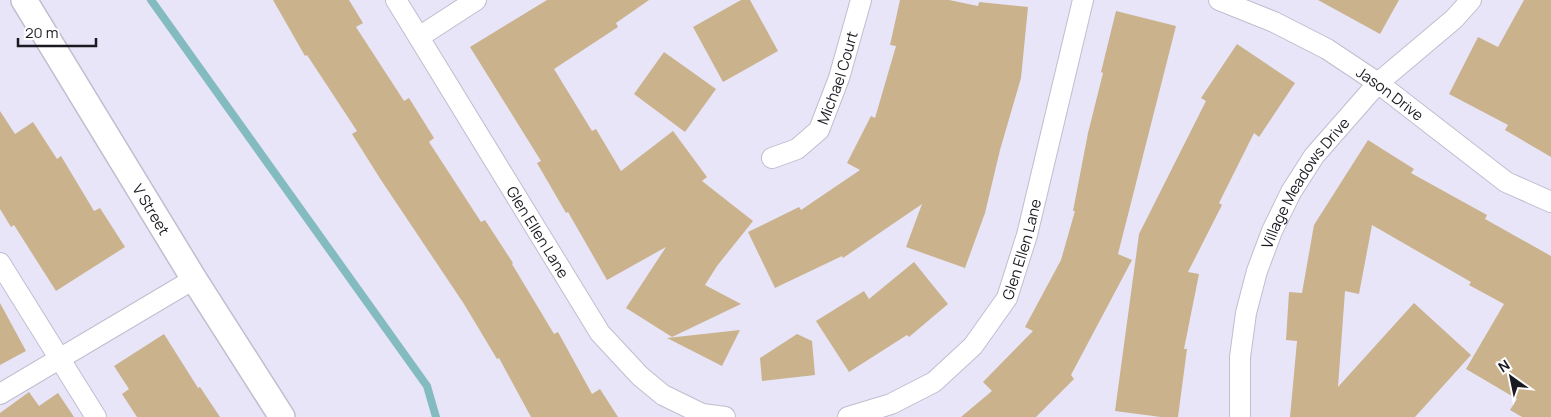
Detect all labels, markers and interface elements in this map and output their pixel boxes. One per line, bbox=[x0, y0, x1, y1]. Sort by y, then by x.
scale bar bbox=[18, 15, 95, 47]
text: 20 m bbox=[25, 22, 58, 43]
street label: Michael Court bbox=[812, 29, 862, 127]
street label: Jason Drive bbox=[1353, 61, 1429, 125]
street label: Village Meadows Drive bbox=[1256, 112, 1354, 251]
street label: V Street bbox=[128, 180, 175, 239]
street label: Glen Ellen Lane bbox=[502, 182, 574, 282]
street label: Glen Ellen Lane bbox=[997, 196, 1046, 302]
north arrow bbox=[1486, 352, 1536, 402]
text: N bbox=[1494, 355, 1513, 376]

